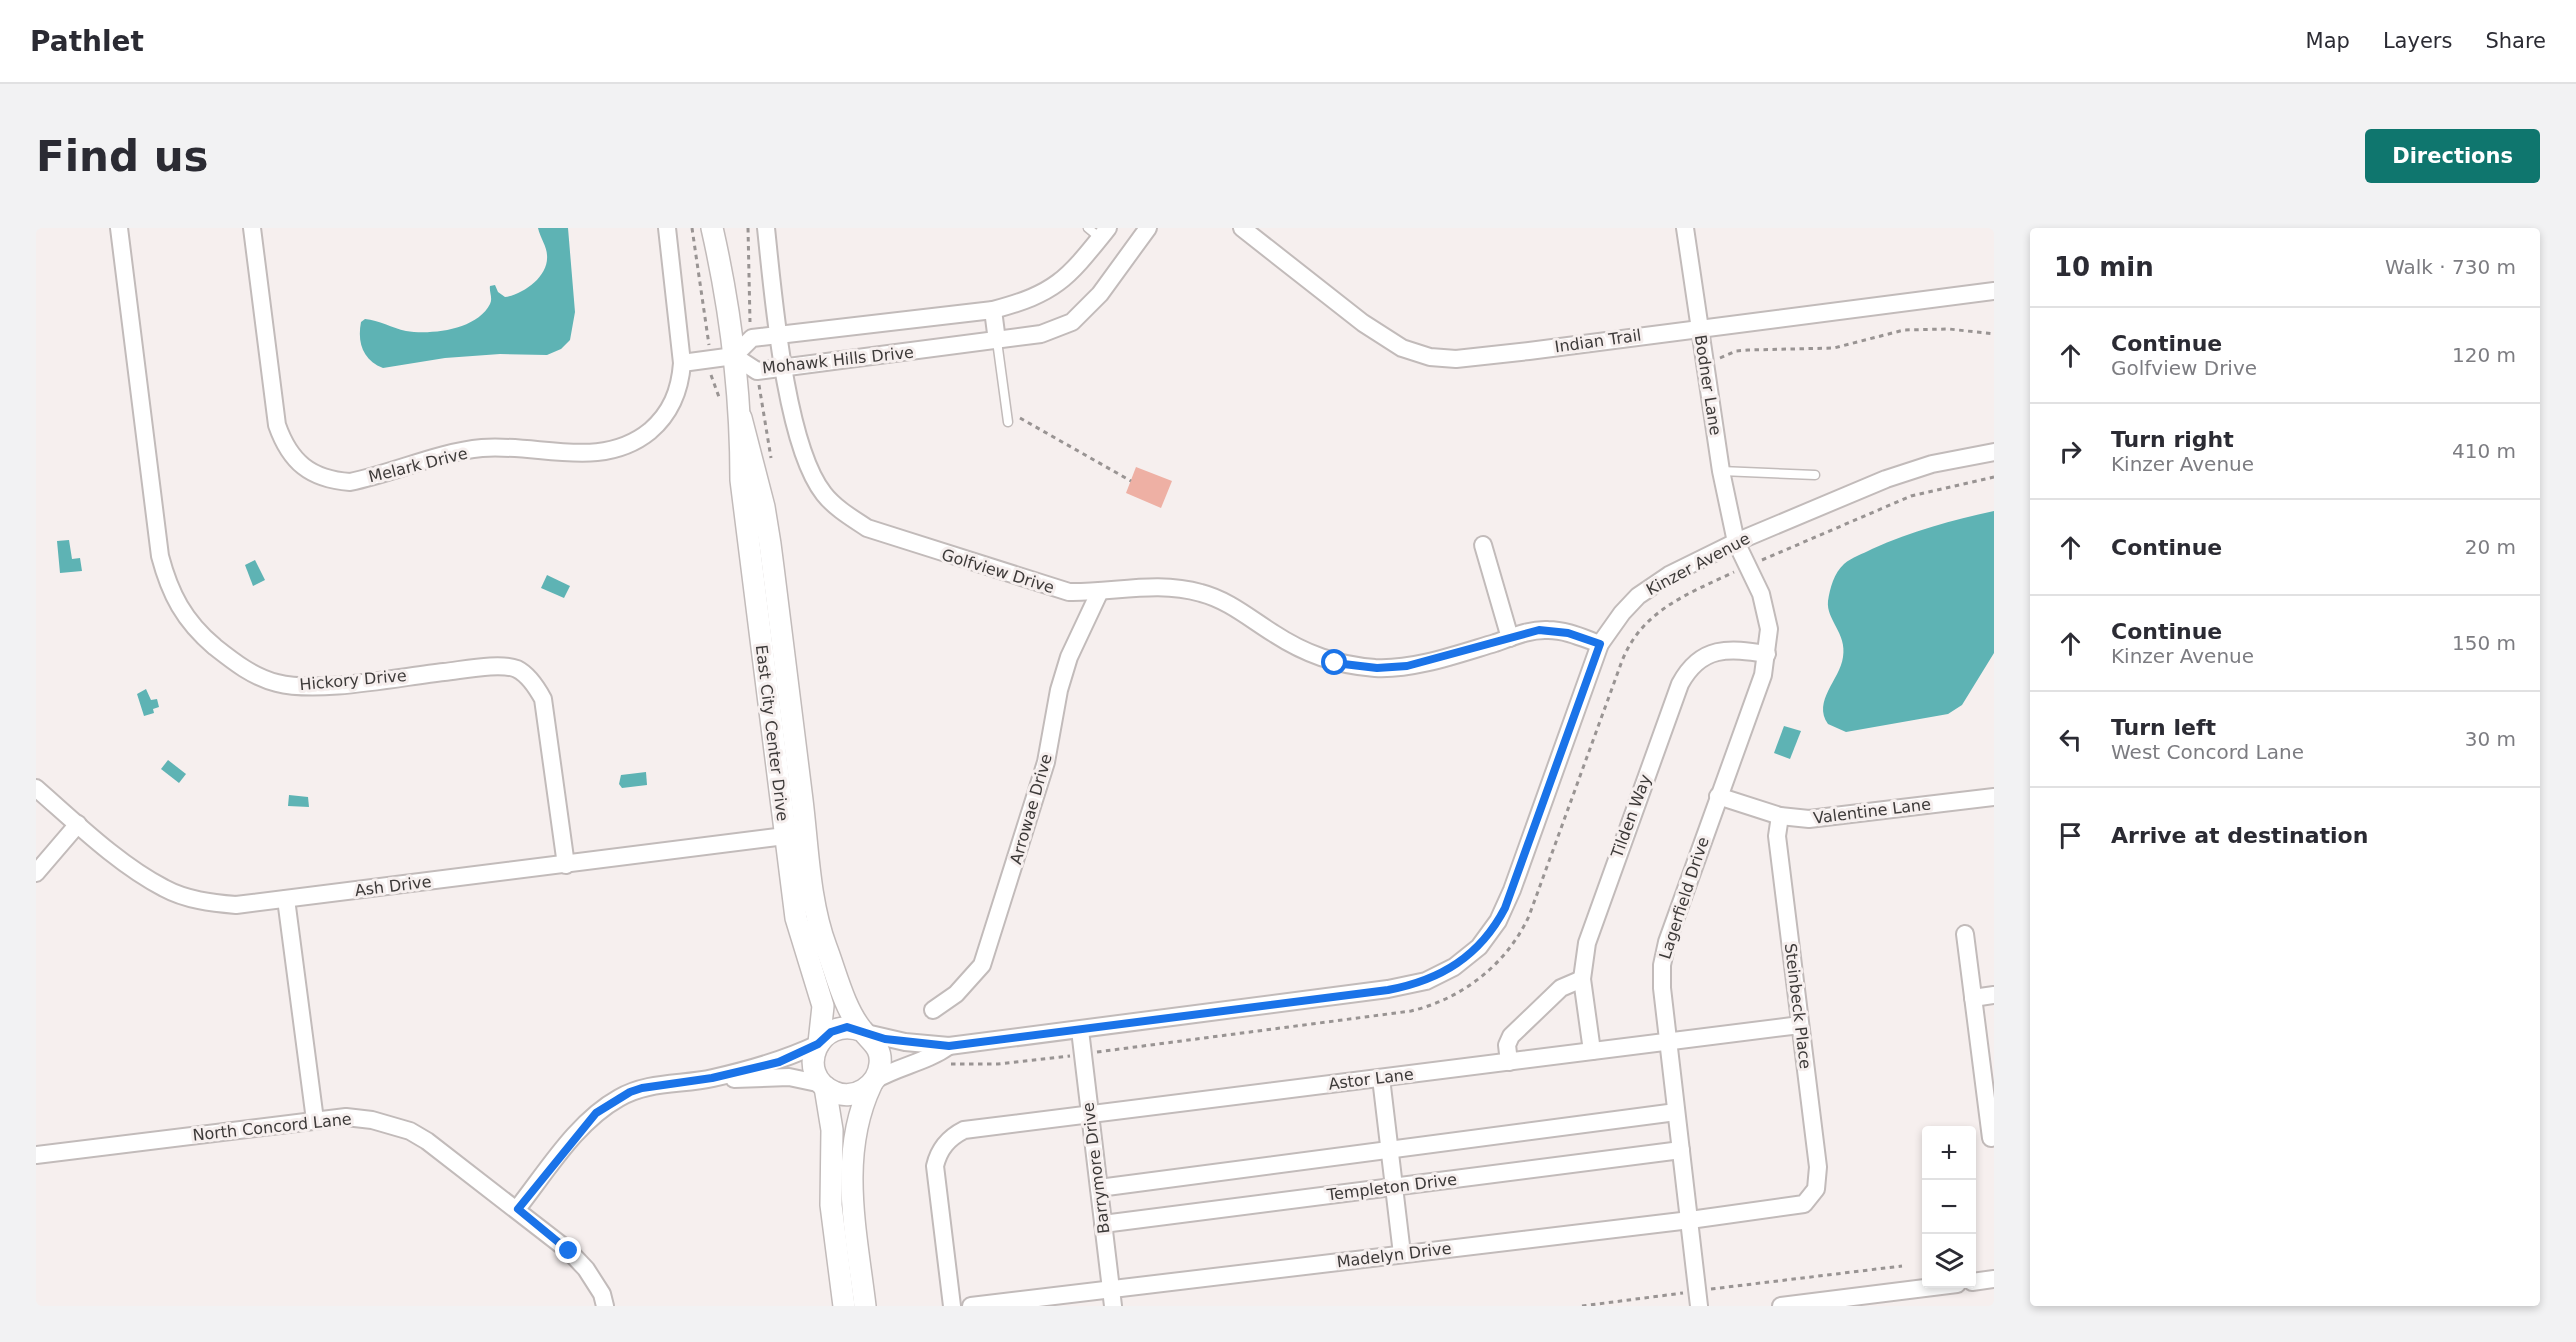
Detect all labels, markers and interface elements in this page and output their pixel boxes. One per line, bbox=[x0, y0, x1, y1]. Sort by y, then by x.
text: Pathlet bbox=[30, 25, 144, 58]
text: Map bbox=[2306, 29, 2350, 53]
text: Layers bbox=[2383, 29, 2452, 53]
text: Share bbox=[2485, 29, 2546, 53]
button: Directions bbox=[2365, 129, 2540, 183]
text: Find us bbox=[36, 132, 209, 181]
text: 10 min bbox=[2054, 252, 2154, 282]
text: Walk · 730 m bbox=[2385, 255, 2516, 279]
street label: Indian Trail bbox=[1554, 326, 1642, 356]
text: Continue bbox=[2111, 331, 2222, 356]
street label: Bodner Lane bbox=[1691, 333, 1725, 437]
icon: ahead bbox=[2054, 339, 2087, 372]
street label: Mohawk Hills Drive bbox=[761, 343, 915, 377]
text: 120 m bbox=[2452, 343, 2516, 367]
text: Golfview Drive bbox=[2111, 356, 2257, 380]
text: Turn right bbox=[2111, 427, 2234, 452]
icon: right bbox=[2054, 435, 2087, 468]
text: 410 m bbox=[2452, 439, 2516, 463]
street label: Melark Drive bbox=[366, 444, 470, 486]
text: Kinzer Avenue bbox=[2111, 452, 2254, 476]
street label: Kinzer Avenue bbox=[1643, 529, 1753, 599]
icon: ahead bbox=[2054, 531, 2087, 564]
text: Continue bbox=[2111, 535, 2222, 560]
text: 20 m bbox=[2465, 535, 2516, 559]
street label: Golfview Drive bbox=[939, 545, 1057, 597]
text: Continue bbox=[2111, 619, 2222, 644]
icon: ahead bbox=[2054, 627, 2087, 660]
text: 150 m bbox=[2452, 631, 2516, 655]
street label: East City Center Drive bbox=[752, 644, 792, 822]
text: Kinzer Avenue bbox=[2111, 644, 2254, 668]
route start bbox=[1321, 649, 1347, 675]
street label: Hickory Drive bbox=[299, 666, 407, 694]
text: Turn left bbox=[2111, 715, 2216, 740]
icon: left bbox=[2054, 723, 2087, 756]
text: 30 m bbox=[2465, 727, 2516, 751]
text: West Concord Lane bbox=[2111, 740, 2304, 764]
street label: Arrowae Drive bbox=[1006, 752, 1056, 866]
street label: Tilden Way bbox=[1607, 772, 1655, 861]
street label: Valentine Lane bbox=[1812, 794, 1932, 828]
icon: arrive bbox=[2054, 819, 2087, 852]
text: Arrive at destination bbox=[2111, 823, 2368, 848]
street label: Lagerfield Drive bbox=[1655, 834, 1713, 962]
street label: Ash Drive bbox=[354, 872, 432, 900]
street label: Steinbeck Place bbox=[1781, 942, 1815, 1070]
street label: Astor Lane bbox=[1327, 1064, 1415, 1094]
street label: Barrymore Drive bbox=[1079, 1101, 1113, 1235]
street label: North Concord Lane bbox=[192, 1109, 352, 1145]
map controls bbox=[1922, 1126, 1976, 1288]
button: + bbox=[1922, 1126, 1976, 1180]
street label: Templeton Drive bbox=[1325, 1170, 1458, 1205]
button: − bbox=[1922, 1180, 1976, 1234]
button: layers bbox=[1922, 1234, 1976, 1288]
route end bbox=[555, 1237, 581, 1263]
street label: Madelyn Drive bbox=[1336, 1239, 1452, 1271]

